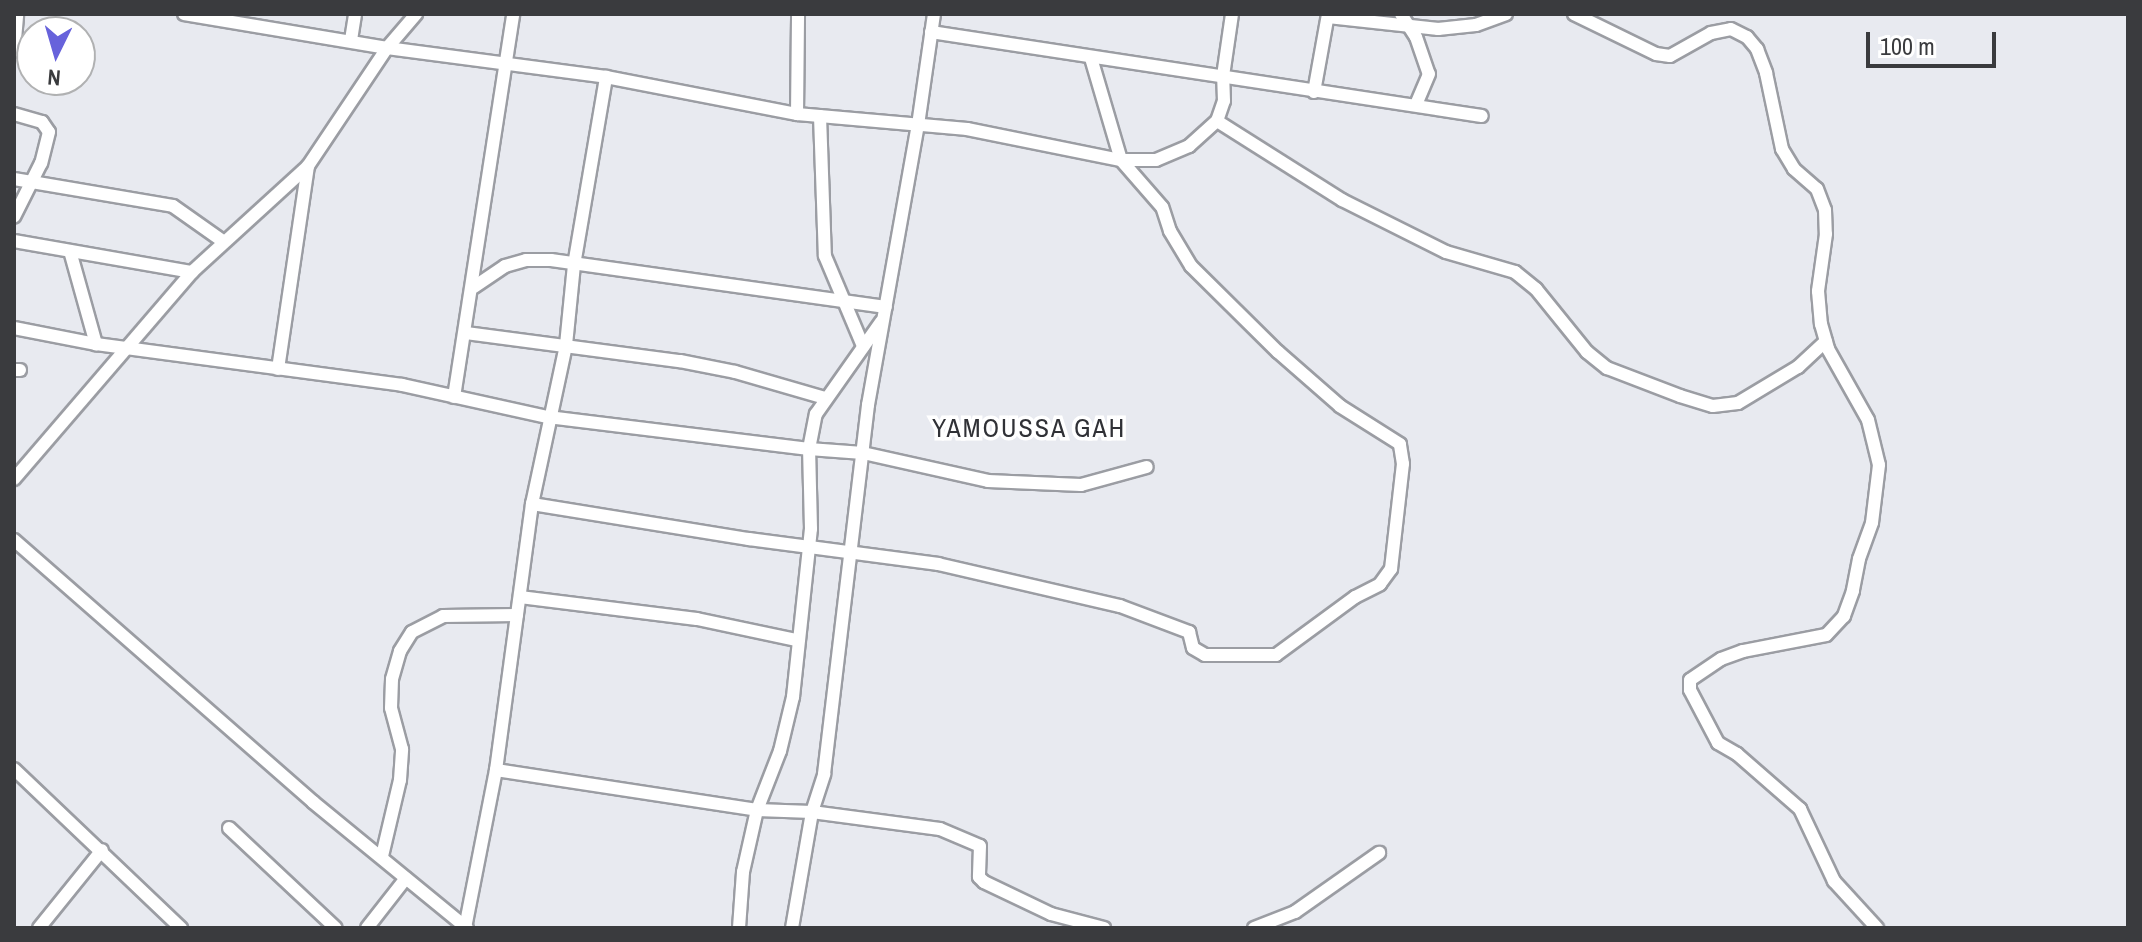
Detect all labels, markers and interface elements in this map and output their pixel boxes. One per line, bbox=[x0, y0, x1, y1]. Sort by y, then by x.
north arrow bbox=[16, 16, 96, 96]
scale bar bbox=[1870, 16, 2000, 66]
text: 100 m bbox=[1880, 30, 1935, 62]
text: N bbox=[46, 62, 62, 93]
district label: YAMOUSSA GAH bbox=[931, 412, 1127, 444]

